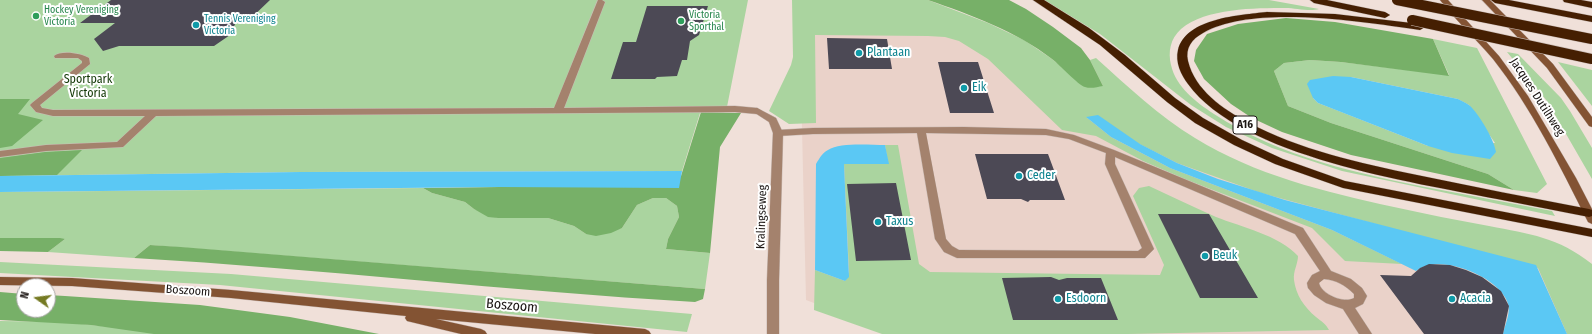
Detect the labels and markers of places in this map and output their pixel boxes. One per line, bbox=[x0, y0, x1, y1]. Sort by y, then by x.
place label: Hockey Vereniging Victoria bbox=[44, 4, 119, 28]
place label: Victoria Sporthal bbox=[689, 9, 724, 32]
marker: Hockey Vereniging Victoria bbox=[31, 11, 41, 21]
place label: Tennis Vereniging Victoria bbox=[204, 13, 276, 36]
marker: Victoria Sporthal bbox=[676, 16, 686, 26]
marker: Tennis Vereniging Victoria bbox=[191, 20, 201, 30]
place label: Plantaan bbox=[867, 46, 910, 60]
marker: Plantaan bbox=[854, 48, 864, 58]
place label: Eik bbox=[972, 81, 986, 95]
marker: Eik bbox=[959, 83, 969, 93]
place label: Ceder bbox=[1027, 169, 1055, 183]
marker: Ceder bbox=[1014, 171, 1024, 181]
place label: Taxus bbox=[886, 215, 913, 229]
marker: Taxus bbox=[873, 217, 883, 227]
place label: Beuk bbox=[1213, 249, 1237, 263]
marker: Beuk bbox=[1200, 251, 1210, 261]
place label: Esdoorn bbox=[1066, 292, 1106, 306]
place label: Acacia bbox=[1460, 292, 1491, 306]
marker: Esdoorn bbox=[1053, 294, 1063, 304]
marker: Acacia bbox=[1447, 294, 1457, 304]

